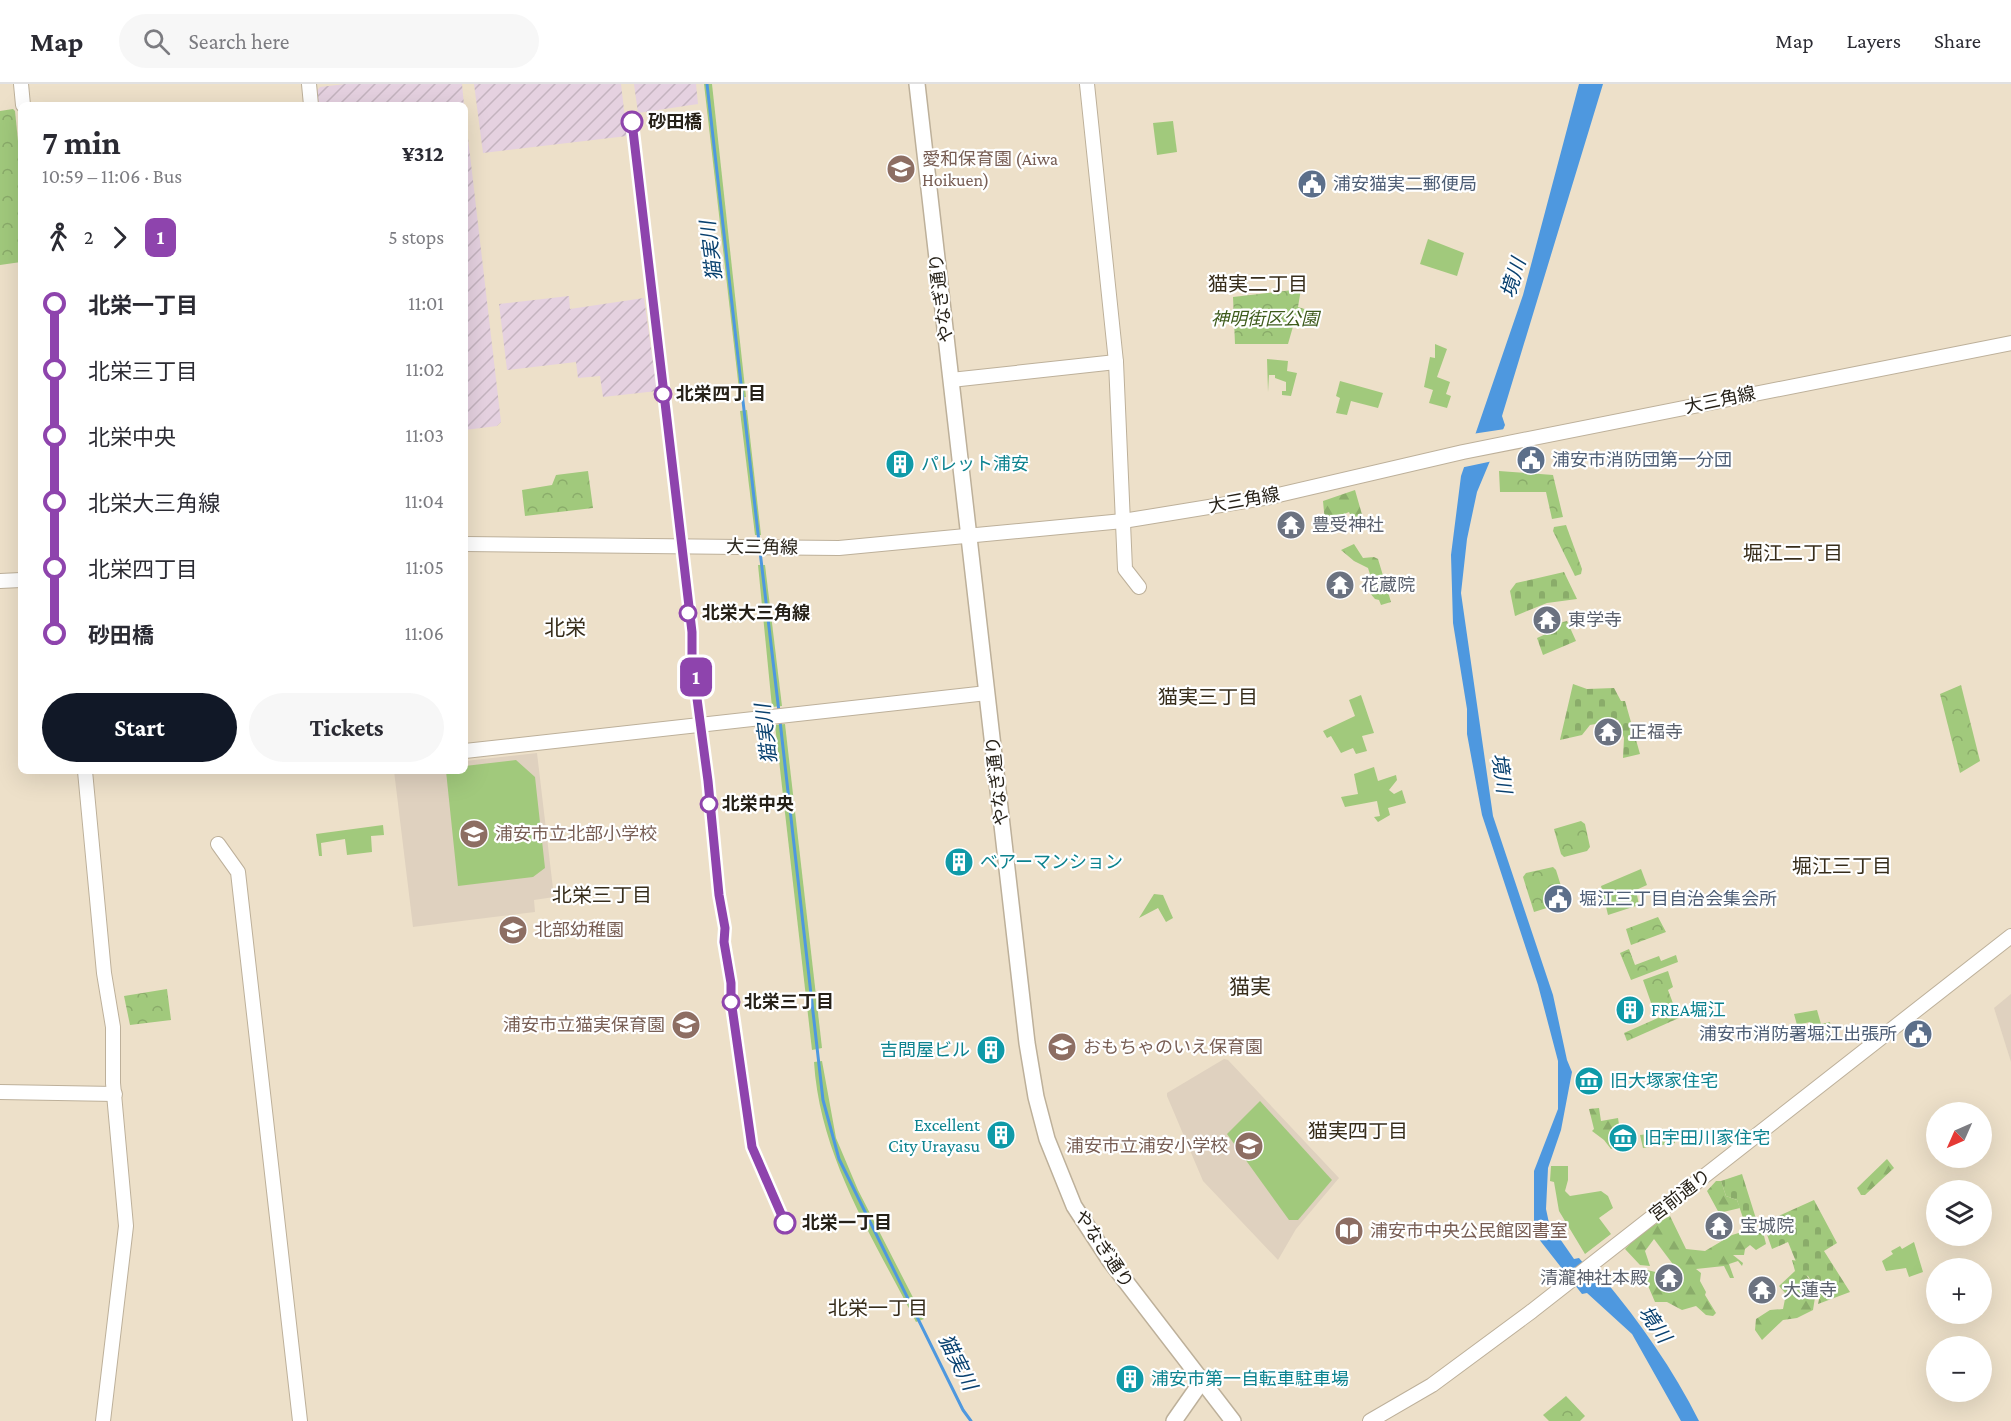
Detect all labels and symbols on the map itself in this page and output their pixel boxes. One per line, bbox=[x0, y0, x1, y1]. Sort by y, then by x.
marker: 砂田橋 bbox=[621, 111, 643, 133]
place label: 砂田橋 bbox=[648, 112, 702, 132]
place label: 愛和保育園 (Aiwa Hoikuen) bbox=[922, 149, 1058, 191]
school or university icon: 愛和保育園 (Aiwa Hoikuen) bbox=[885, 153, 917, 185]
public building icon: 浦安猫実二郵便局 bbox=[1296, 168, 1328, 200]
place label: 浦安猫実二郵便局 bbox=[1333, 174, 1477, 194]
water label: 猫実川 bbox=[696, 218, 726, 282]
street label: やなぎ通り bbox=[926, 252, 956, 344]
water label: 境川 bbox=[1497, 254, 1530, 300]
district label: 猫実二丁目 bbox=[1208, 273, 1308, 295]
park label: 神明街区公園 bbox=[1211, 309, 1322, 329]
street label: 大三角線 bbox=[1683, 383, 1757, 417]
place label: 北栄四丁目 bbox=[676, 384, 766, 404]
marker: 北栄四丁目 bbox=[654, 385, 672, 403]
public building icon: 浦安市消防団第一分団 bbox=[1515, 444, 1547, 476]
building icon: パレット浦安 bbox=[884, 448, 916, 480]
place label: 浦安市消防団第一分団 bbox=[1552, 450, 1732, 470]
place label: パレット浦安 bbox=[921, 454, 1029, 474]
street label: 大三角線 bbox=[1207, 484, 1281, 516]
temple icon: 豊受神社 bbox=[1275, 509, 1307, 541]
place label: 豊受神社 bbox=[1312, 515, 1384, 535]
street label: 大三角線 bbox=[726, 536, 798, 558]
district label: 堀江二丁目 bbox=[1743, 542, 1843, 564]
temple icon: 花蔵院 bbox=[1324, 569, 1356, 601]
place label: 花蔵院 bbox=[1361, 575, 1415, 595]
place label: 北栄大三角線 bbox=[702, 602, 810, 623]
marker: 北栄大三角線 bbox=[679, 604, 697, 622]
temple icon: 東学寺 bbox=[1531, 604, 1563, 636]
place label: 東学寺 bbox=[1568, 610, 1622, 630]
district label: 北栄 bbox=[544, 616, 586, 640]
line badge: 1 bbox=[676, 658, 716, 696]
district label: 猫実三丁目 bbox=[1158, 686, 1258, 708]
water label: 猫実川 bbox=[751, 701, 781, 765]
temple icon: 正福寺 bbox=[1592, 716, 1624, 748]
place label: 正福寺 bbox=[1629, 722, 1683, 742]
street label: やなぎ通り bbox=[982, 735, 1012, 827]
water label: 境川 bbox=[1488, 752, 1516, 796]
place label: 北栄中央 bbox=[722, 794, 794, 814]
marker: 北栄中央 bbox=[700, 795, 718, 813]
school or university icon: 浦安市立北部小学校 bbox=[458, 818, 490, 850]
place label: 浦安市立北部小学校 bbox=[495, 824, 657, 844]
building icon: ベアーマンション bbox=[943, 846, 975, 878]
place label: ベアーマンション bbox=[980, 852, 1123, 872]
district label: 堀江三丁目 bbox=[1792, 855, 1892, 877]
public building icon: 堀江三丁目自治会集会所 bbox=[1542, 883, 1574, 915]
district label: 北栄三丁目 bbox=[552, 884, 652, 906]
place label: 堀江三丁目自治会集会所 bbox=[1579, 889, 1777, 909]
school or university icon: 北部幼稚園 bbox=[497, 914, 529, 946]
place label: 北部幼稚園 bbox=[534, 920, 624, 940]
district label: 猫実 bbox=[1229, 975, 1271, 999]
place label: 北栄三丁目 bbox=[744, 992, 834, 1012]
marker: 北栄三丁目 bbox=[722, 993, 740, 1011]
building icon: FREA堀江 bbox=[1614, 994, 1646, 1026]
place label: FREA堀江 bbox=[1651, 1000, 1726, 1020]
school or university icon: 浦安市立猫実保育園 bbox=[670, 1009, 702, 1041]
place label: 浦安市立猫実保育園 bbox=[503, 1015, 665, 1035]
public building icon: 浦安市消防署堀江出張所 bbox=[1902, 1018, 1934, 1050]
place label: 浦安市消防署堀江出張所 bbox=[1699, 1024, 1897, 1044]
school or university icon: おもちゃのいえ保育園 bbox=[1046, 1031, 1078, 1063]
building icon: 吉問屋ビル bbox=[975, 1034, 1007, 1066]
place label: おもちゃのいえ保育園 bbox=[1083, 1037, 1263, 1057]
place label: 吉問屋ビル bbox=[880, 1040, 970, 1060]
museum icon: 旧大塚家住宅 bbox=[1573, 1065, 1605, 1097]
place label: 旧大塚家住宅 bbox=[1610, 1071, 1718, 1091]
north arrow bbox=[1926, 1102, 1992, 1168]
place label: Excellent City Urayasu bbox=[888, 1115, 981, 1156]
building icon: Excellent City Urayasu bbox=[985, 1119, 1017, 1151]
district label: 猫実四丁目 bbox=[1308, 1120, 1408, 1142]
museum icon: 旧宇田川家住宅 bbox=[1607, 1122, 1639, 1154]
place label: 旧宇田川家住宅 bbox=[1644, 1128, 1770, 1148]
school or university icon: 浦安市立浦安小学校 bbox=[1233, 1130, 1265, 1162]
place label: 浦安市立浦安小学校 bbox=[1066, 1136, 1228, 1156]
street label: 宮前通り bbox=[1645, 1165, 1715, 1225]
street label: やなぎ通り bbox=[1071, 1206, 1137, 1292]
temple icon: 宝城院 bbox=[1703, 1210, 1735, 1242]
marker: 北栄一丁目 bbox=[774, 1212, 796, 1234]
place label: 北栄一丁目 bbox=[802, 1213, 892, 1233]
library icon: 浦安市中央公民館図書室 bbox=[1333, 1215, 1365, 1247]
place label: 宝城院 bbox=[1740, 1216, 1794, 1236]
place label: 浦安市中央公民館図書室 bbox=[1370, 1221, 1568, 1241]
temple icon: 清瀧神社本殿 bbox=[1653, 1262, 1685, 1294]
place label: 清瀧神社本殿 bbox=[1540, 1268, 1648, 1288]
temple icon: 大蓮寺 bbox=[1746, 1274, 1778, 1306]
place label: 大蓮寺 bbox=[1783, 1280, 1837, 1300]
district label: 北栄一丁目 bbox=[828, 1297, 928, 1319]
water label: 境川 bbox=[1635, 1301, 1677, 1348]
water label: 猫実川 bbox=[935, 1330, 982, 1396]
building icon: 浦安市第一自転車駐車場 bbox=[1114, 1363, 1146, 1395]
place label: 浦安市第一自転車駐車場 bbox=[1151, 1369, 1349, 1389]

